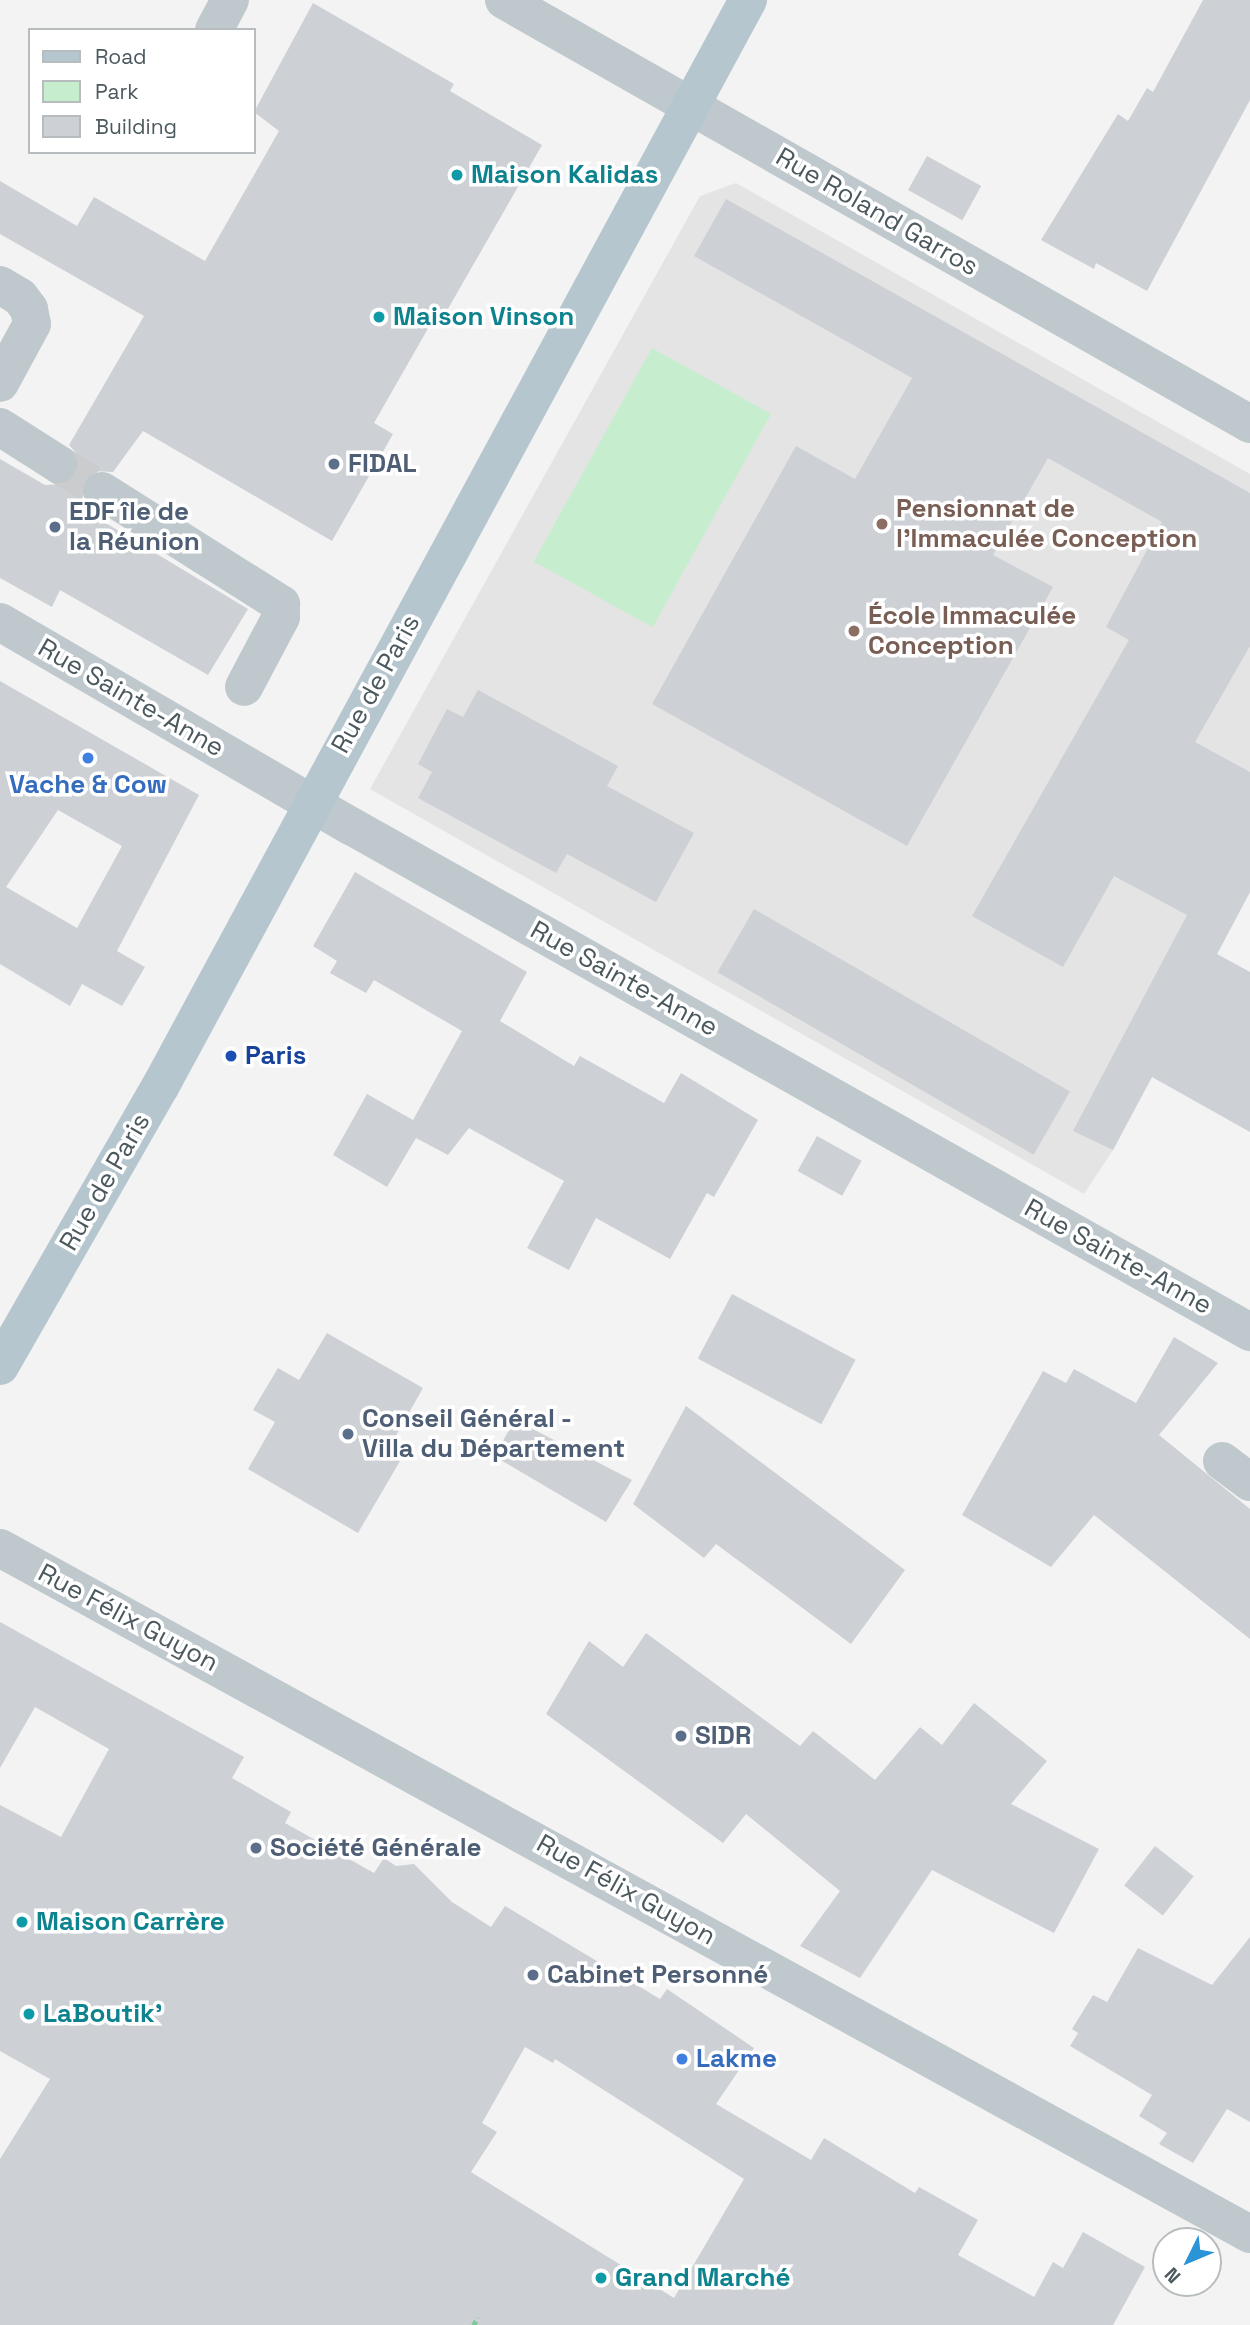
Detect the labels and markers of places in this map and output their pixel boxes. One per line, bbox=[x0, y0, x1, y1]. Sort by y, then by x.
place label: Maison Kalidas bbox=[471, 159, 658, 191]
marker: Maison Kalidas bbox=[449, 167, 465, 183]
place label: Maison Vinson bbox=[393, 301, 575, 333]
marker: Maison Vinson bbox=[371, 309, 387, 325]
place label: FIDAL bbox=[348, 448, 416, 480]
marker: FIDAL bbox=[326, 456, 342, 472]
place label: Pensionnat de l'Immaculée Conception bbox=[896, 493, 1197, 554]
place label: EDF île de la Réunion bbox=[69, 496, 200, 558]
marker: Pensionnat de l'Immaculée Conception bbox=[874, 516, 890, 532]
marker: EDF île de la Réunion bbox=[47, 519, 63, 535]
place label: École Immaculée Conception bbox=[868, 600, 1076, 662]
marker: École Immaculée Conception bbox=[846, 623, 862, 639]
marker: Vache & Cow bbox=[80, 750, 96, 766]
place label: Vache & Cow bbox=[9, 769, 167, 801]
place label: Paris bbox=[245, 1040, 306, 1072]
marker: Paris bbox=[223, 1048, 239, 1064]
place label: Conseil Général - Villa du Département bbox=[362, 1403, 625, 1464]
marker: Conseil Général - Villa du Département bbox=[340, 1426, 356, 1442]
place label: SIDR bbox=[695, 1720, 751, 1752]
marker: SIDR bbox=[673, 1728, 689, 1744]
place label: Société Générale bbox=[270, 1832, 482, 1864]
marker: Société Générale bbox=[248, 1840, 264, 1856]
place label: Maison Carrère bbox=[36, 1906, 225, 1938]
marker: Maison Carrère bbox=[14, 1914, 30, 1930]
place label: Cabinet Personné bbox=[547, 1959, 768, 1991]
marker: Cabinet Personné bbox=[525, 1967, 541, 1983]
place label: LaBoutik' bbox=[43, 1998, 162, 2030]
marker: LaBoutik' bbox=[21, 2006, 37, 2022]
place label: Lakme bbox=[696, 2043, 777, 2075]
marker: Lakme bbox=[674, 2051, 690, 2067]
place label: Grand Marché bbox=[615, 2262, 790, 2294]
marker: Grand Marché bbox=[593, 2270, 609, 2286]

